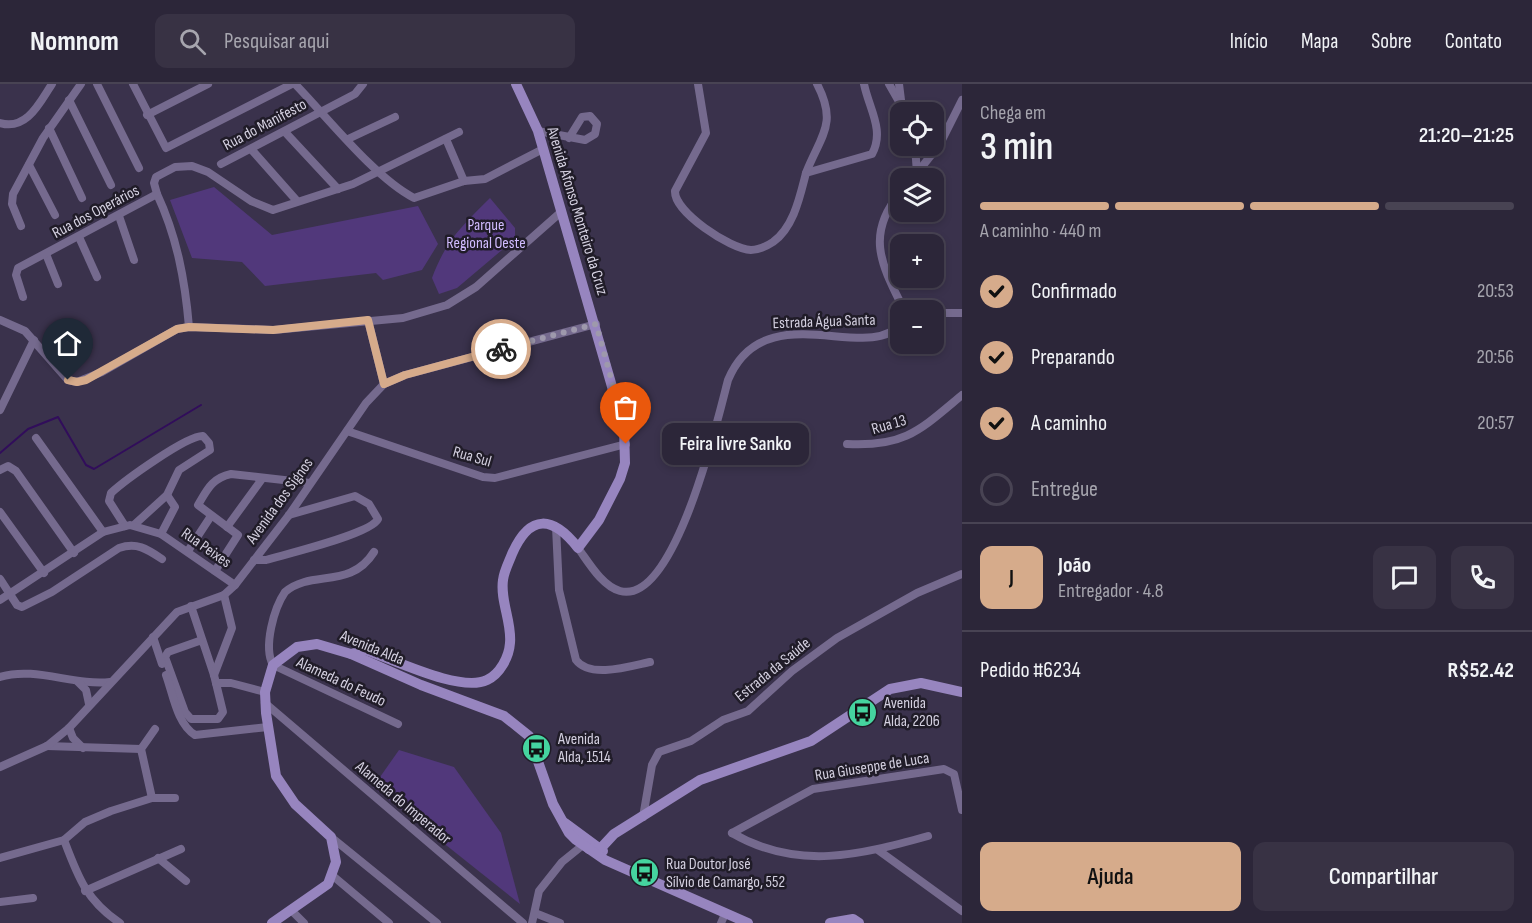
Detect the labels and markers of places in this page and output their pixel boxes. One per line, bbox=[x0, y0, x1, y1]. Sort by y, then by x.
pin bbox=[42, 318, 93, 380]
pin bbox=[600, 382, 651, 444]
callout: Feira livre Sanko bbox=[662, 423, 809, 465]
place label: Avenida Alda, 2206 bbox=[883, 694, 940, 731]
bus stop icon: Avenida Alda, 2206 bbox=[847, 696, 879, 728]
place label: Avenida Alda, 1514 bbox=[557, 730, 611, 767]
bus stop icon: Avenida Alda, 1514 bbox=[521, 732, 553, 764]
place label: Rua Doutor José Sílvio de Camargo, 552 bbox=[666, 855, 785, 892]
bus stop icon: Rua Doutor José Sílvio de Camargo, 552 bbox=[629, 857, 661, 889]

